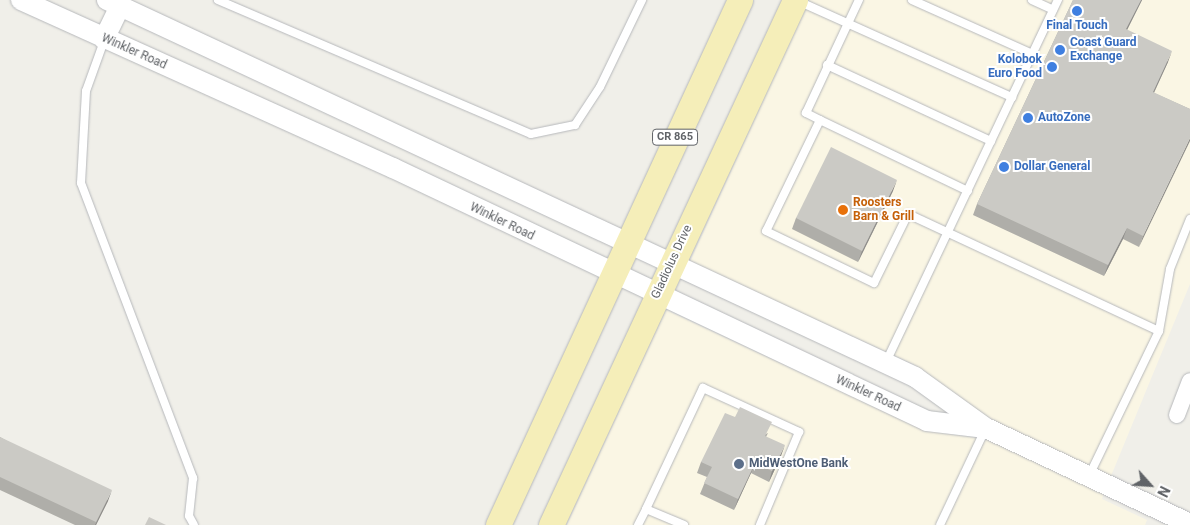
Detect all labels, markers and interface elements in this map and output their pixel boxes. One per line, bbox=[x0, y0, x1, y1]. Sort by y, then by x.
marker: Final Touch bbox=[1071, 5, 1083, 17]
place label: Final Touch bbox=[1046, 19, 1108, 33]
street label: Winkler Road bbox=[99, 31, 169, 73]
place label: Coast Guard Exchange bbox=[1070, 36, 1137, 64]
marker: Coast Guard Exchange bbox=[1054, 44, 1066, 56]
place label: Kolobok Euro Food bbox=[988, 53, 1042, 81]
marker: Kolobok Euro Food bbox=[1046, 61, 1058, 73]
place label: AutoZone bbox=[1038, 111, 1091, 125]
marker: AutoZone bbox=[1022, 112, 1034, 124]
road number: CR 865 bbox=[651, 128, 699, 146]
place label: Dollar General bbox=[1014, 160, 1090, 174]
marker: Dollar General bbox=[998, 161, 1010, 173]
place label: Roosters Barn & Grill bbox=[853, 196, 914, 224]
street label: Winkler Road bbox=[467, 200, 537, 244]
marker: Roosters Barn & Grill bbox=[837, 204, 849, 216]
street label: Gladiolus Drive bbox=[649, 223, 695, 301]
street label: Winkler Road bbox=[833, 373, 903, 415]
place label: MidWestOne Bank bbox=[749, 457, 848, 471]
marker: MidWestOne Bank bbox=[733, 458, 745, 470]
north arrow bbox=[1125, 460, 1175, 510]
text: N bbox=[1154, 484, 1173, 500]

